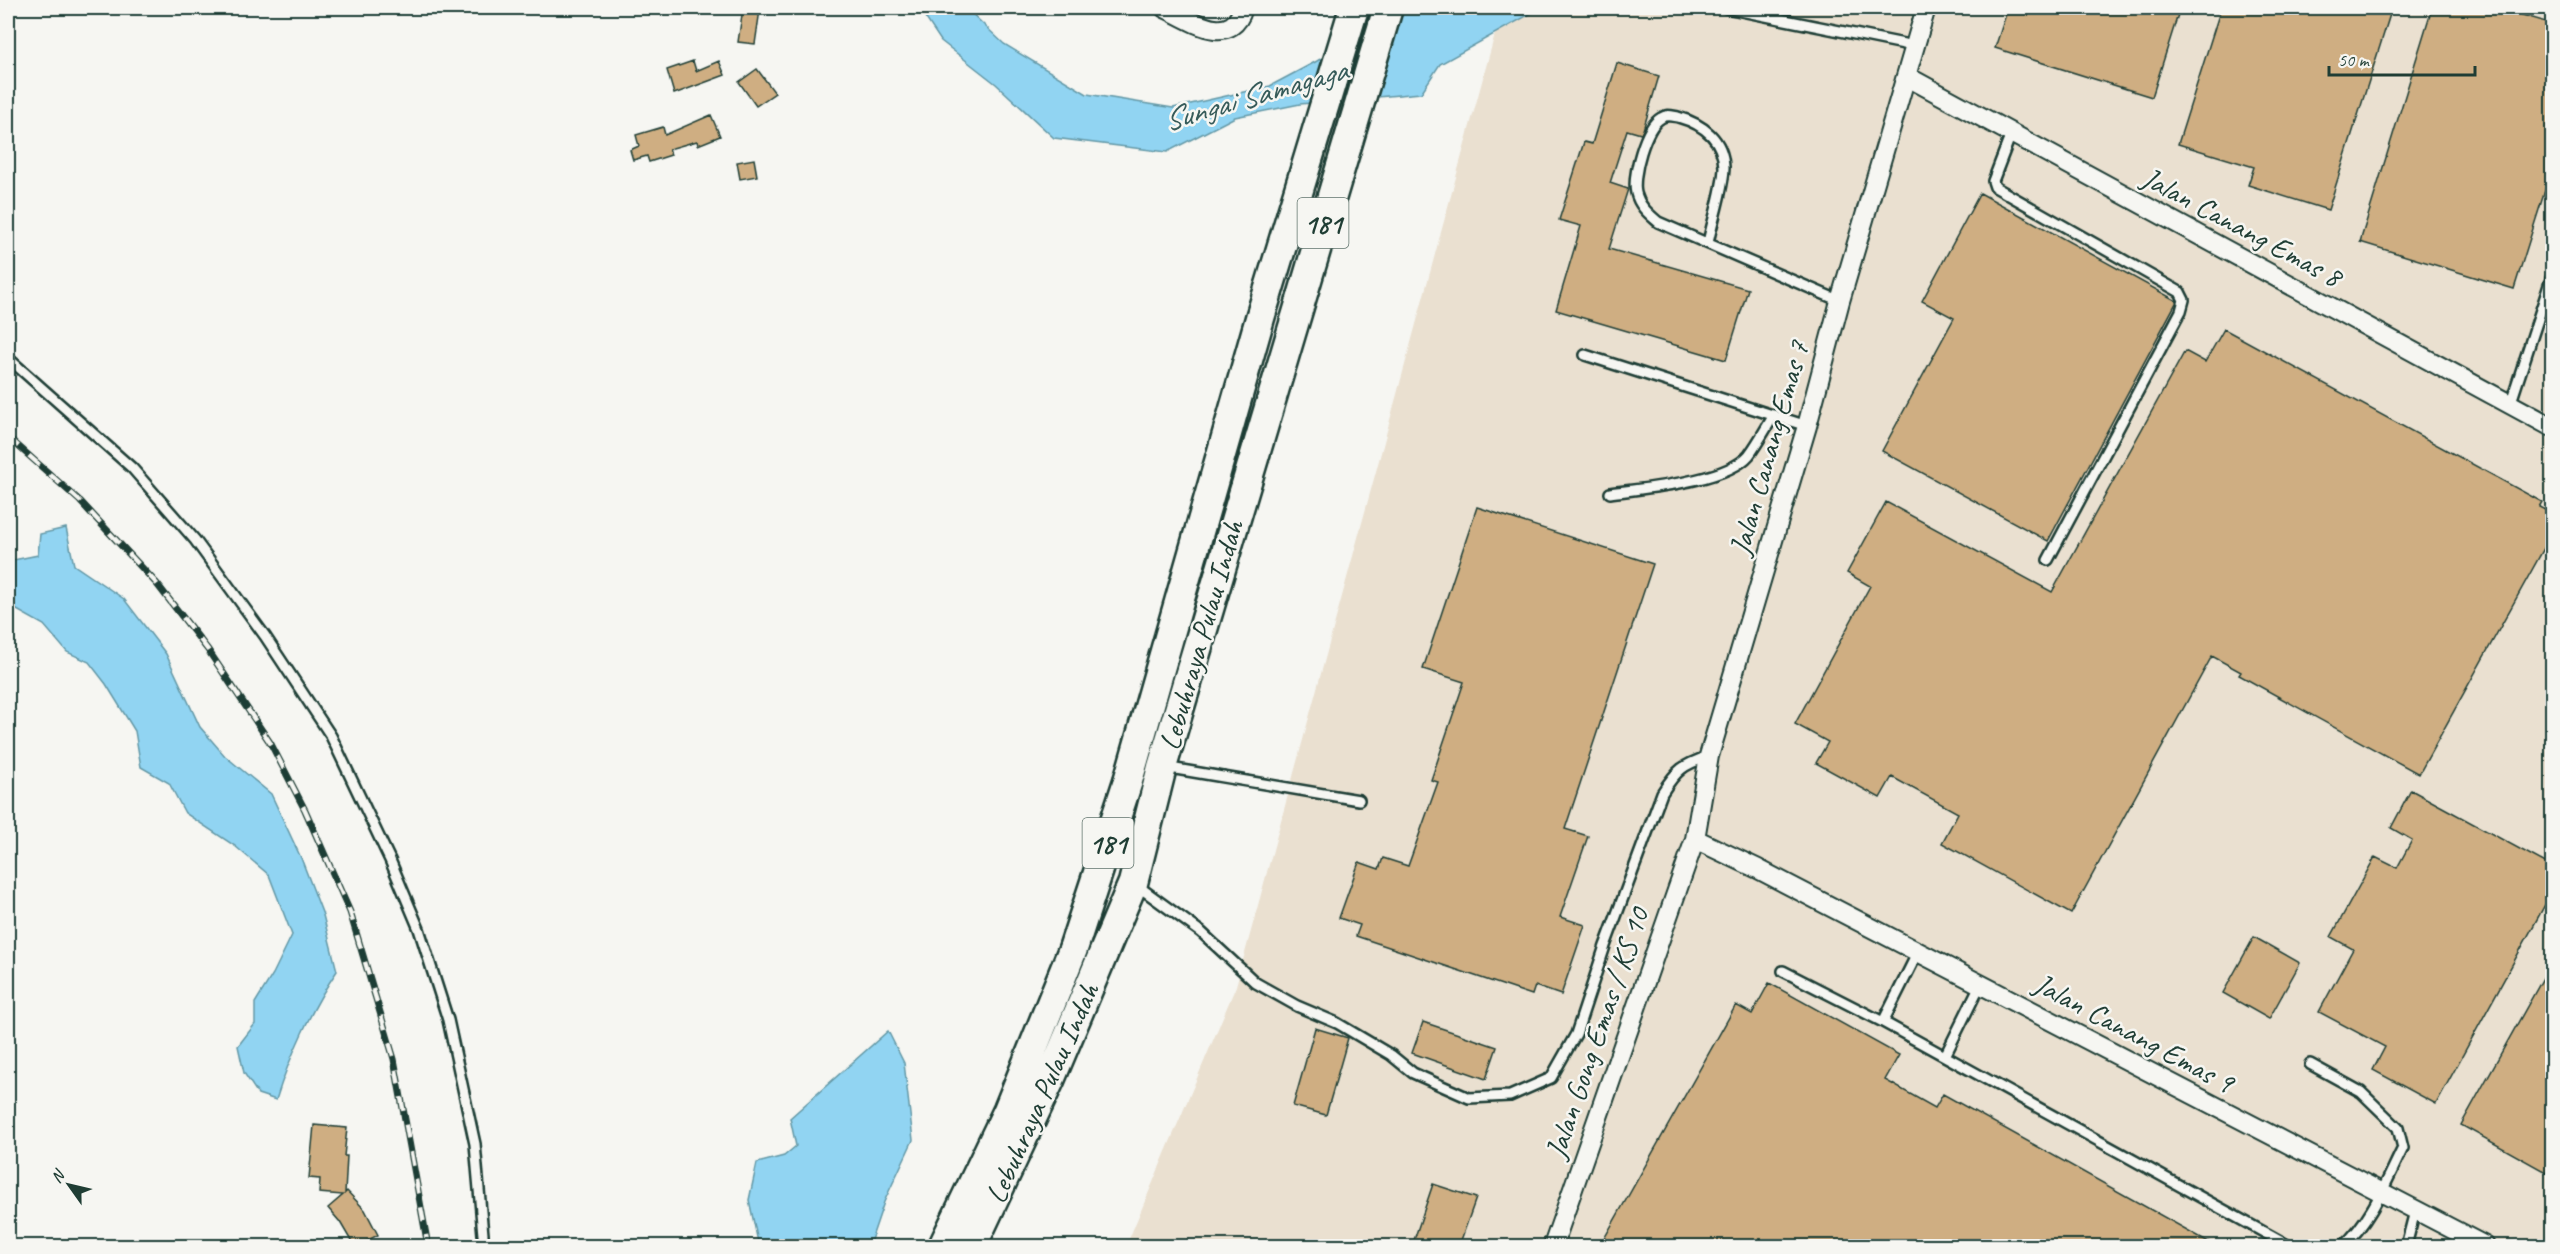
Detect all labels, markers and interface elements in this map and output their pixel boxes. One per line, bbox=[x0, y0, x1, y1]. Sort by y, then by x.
scale bar bbox=[2329, 39, 2474, 77]
water label: Sungai Samagaga bbox=[1159, 48, 1354, 141]
text: 50 m bbox=[2338, 49, 2371, 71]
street label: Jalan Canang Emas 8 bbox=[2134, 158, 2350, 297]
road number: 181 bbox=[1298, 198, 1348, 248]
street label: Jalan Canang Emas 7 bbox=[1720, 335, 1818, 561]
street label: Lebuhraya Pulau Indah bbox=[1150, 514, 1252, 754]
road number: 181 bbox=[1082, 818, 1134, 868]
street label: Jalan Gong Emas / KS 10 bbox=[1536, 900, 1658, 1165]
street label: Jalan Canang Emas 9 bbox=[2026, 964, 2242, 1103]
street label: Lebuhraya Pulau Indah bbox=[976, 976, 1108, 1209]
north arrow bbox=[39, 1155, 99, 1215]
text: N bbox=[46, 1165, 70, 1187]

